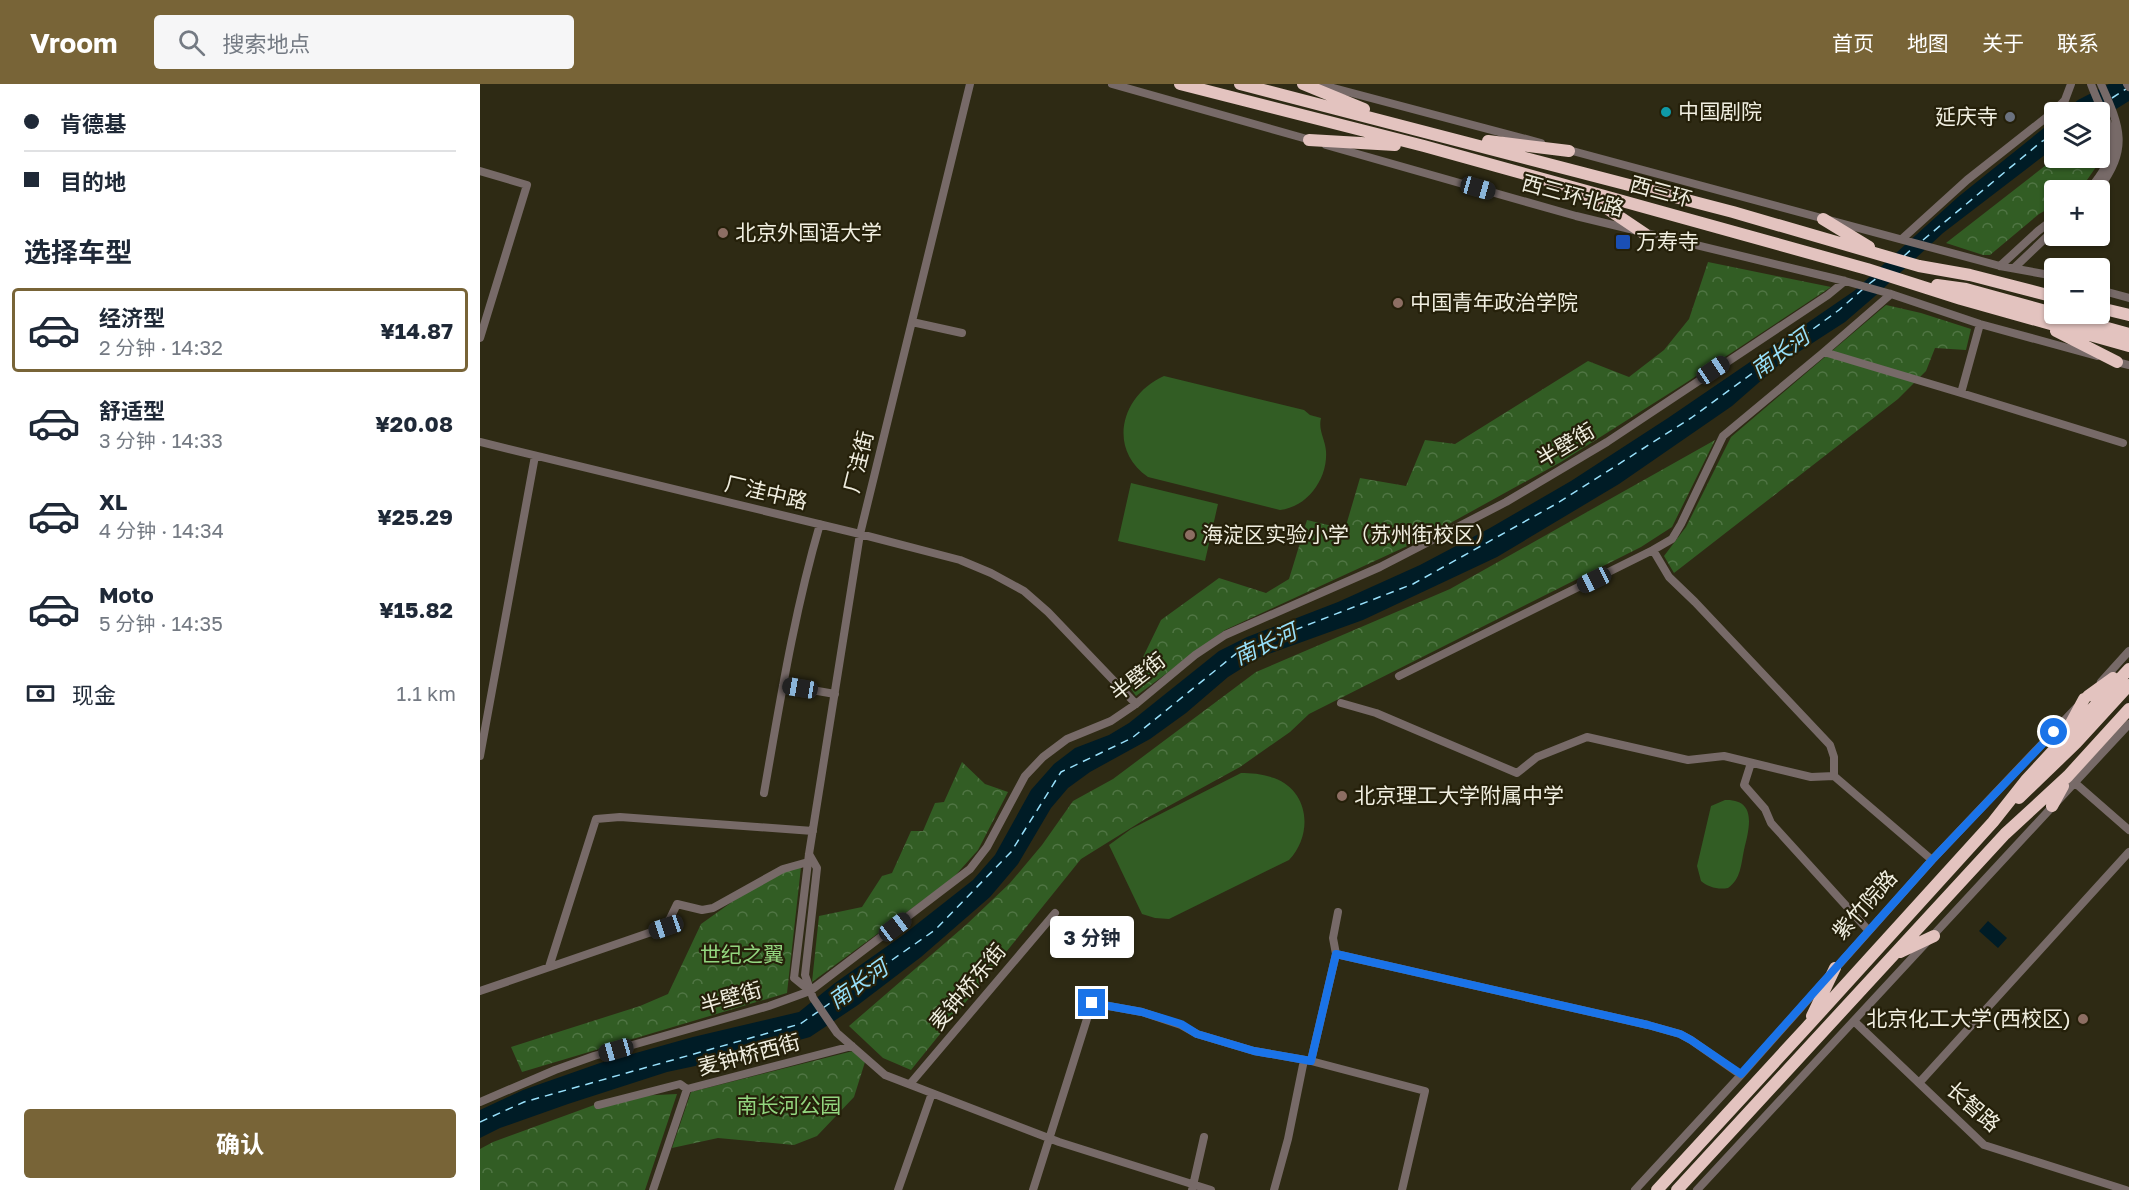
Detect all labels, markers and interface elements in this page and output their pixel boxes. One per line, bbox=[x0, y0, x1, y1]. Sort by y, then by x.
search box bbox=[154, 15, 574, 69]
text: Vroom bbox=[30, 26, 118, 59]
icon: search bbox=[175, 26, 208, 59]
text: 搜索地点 bbox=[223, 30, 311, 57]
text: 首页 bbox=[1832, 30, 1874, 56]
text: 地图 bbox=[1907, 30, 1949, 56]
text: 关于 bbox=[1982, 30, 2024, 56]
text: 联系 bbox=[2057, 30, 2099, 56]
place label: 中国剧院 bbox=[1678, 98, 1762, 124]
map controls bbox=[2044, 102, 2110, 324]
button: layers bbox=[2044, 102, 2110, 168]
place label: 延庆寺 bbox=[1935, 103, 1998, 129]
marker: 中国剧院 bbox=[1659, 105, 1673, 119]
text: 肯德基 bbox=[60, 110, 126, 137]
marker: 延庆寺 bbox=[2003, 110, 2017, 124]
text: 目的地 bbox=[60, 168, 126, 195]
street label: 西三环北路 bbox=[1519, 169, 1627, 221]
street label: 西三环 bbox=[1627, 170, 1695, 212]
car bbox=[1458, 174, 1498, 202]
button: + bbox=[2044, 180, 2110, 246]
place label: 北京外国语大学 bbox=[735, 219, 882, 245]
marker: 北京外国语大学 bbox=[716, 226, 730, 240]
place label: 万寿寺 bbox=[1636, 228, 1699, 254]
marker: 万寿寺 bbox=[1614, 233, 1632, 251]
text: 选择车型 bbox=[24, 236, 132, 268]
button: − bbox=[2044, 258, 2110, 324]
place label: 中国青年政治学院 bbox=[1410, 289, 1578, 315]
marker: 中国青年政治学院 bbox=[1391, 296, 1405, 310]
icon: car bbox=[27, 303, 81, 357]
text: 经济型 bbox=[99, 304, 165, 331]
text: ¥14.87 bbox=[380, 317, 453, 344]
water label: 南长河 bbox=[1745, 320, 1818, 383]
text: 2 分钟 · 14:32 bbox=[99, 335, 223, 359]
car bbox=[1693, 352, 1733, 388]
icon: car bbox=[27, 396, 81, 450]
text: 舒适型 bbox=[99, 397, 165, 424]
text: ¥20.08 bbox=[375, 410, 453, 437]
street label: 半壁街 bbox=[1532, 417, 1599, 472]
text: 3 分钟 · 14:33 bbox=[99, 428, 223, 452]
street label: 厂洼街 bbox=[838, 428, 878, 495]
street label: 厂洼中路 bbox=[722, 470, 810, 514]
text: XL bbox=[99, 488, 127, 515]
icon: car bbox=[27, 489, 81, 543]
text: ¥25.29 bbox=[377, 503, 453, 530]
text: 4 分钟 · 14:34 bbox=[99, 518, 224, 542]
place label: 海淀区实验小学（苏州街校区） bbox=[1202, 521, 1496, 547]
marker: 海淀区实验小学（苏州街校区） bbox=[1183, 528, 1197, 542]
car bbox=[1574, 564, 1614, 596]
text: Moto bbox=[99, 581, 154, 608]
icon: car bbox=[27, 582, 81, 636]
text: ¥15.82 bbox=[379, 596, 453, 623]
text: 5 分钟 · 14:35 bbox=[99, 611, 223, 635]
water label: 南长河 bbox=[1229, 616, 1304, 670]
street label: 半壁街 bbox=[1105, 647, 1170, 706]
car bbox=[781, 676, 819, 700]
icon: cash bbox=[24, 677, 57, 710]
text: 现金 bbox=[72, 681, 116, 708]
text: 1.1 km bbox=[397, 681, 456, 705]
route start bbox=[2040, 718, 2067, 745]
place label: 北京理工大学附属中学 bbox=[1354, 782, 1564, 808]
marker: 北京理工大学附属中学 bbox=[1335, 789, 1349, 803]
street label: 紫竹院路 bbox=[1826, 864, 1902, 944]
car bbox=[875, 909, 915, 945]
car bbox=[646, 913, 686, 941]
callout: 3 分钟 bbox=[1050, 916, 1134, 958]
text: 3 分钟 bbox=[1063, 925, 1121, 949]
street label: 麦钟桥东街 bbox=[924, 938, 1011, 1035]
park label: 世纪之翼 bbox=[700, 941, 784, 967]
water label: 南长河 bbox=[823, 951, 896, 1014]
street label: 半壁街 bbox=[697, 976, 765, 1018]
route end bbox=[1078, 989, 1105, 1016]
place label: 北京化工大学(西校区) bbox=[1866, 1005, 2071, 1031]
marker: 北京化工大学(西校区) bbox=[2076, 1012, 2090, 1026]
street label: 麦钟桥西街 bbox=[695, 1028, 803, 1080]
car bbox=[596, 1036, 636, 1064]
street label: 长智路 bbox=[1941, 1076, 2006, 1137]
park label: 南长河公园 bbox=[737, 1092, 842, 1118]
button: 确认 bbox=[24, 1109, 456, 1178]

